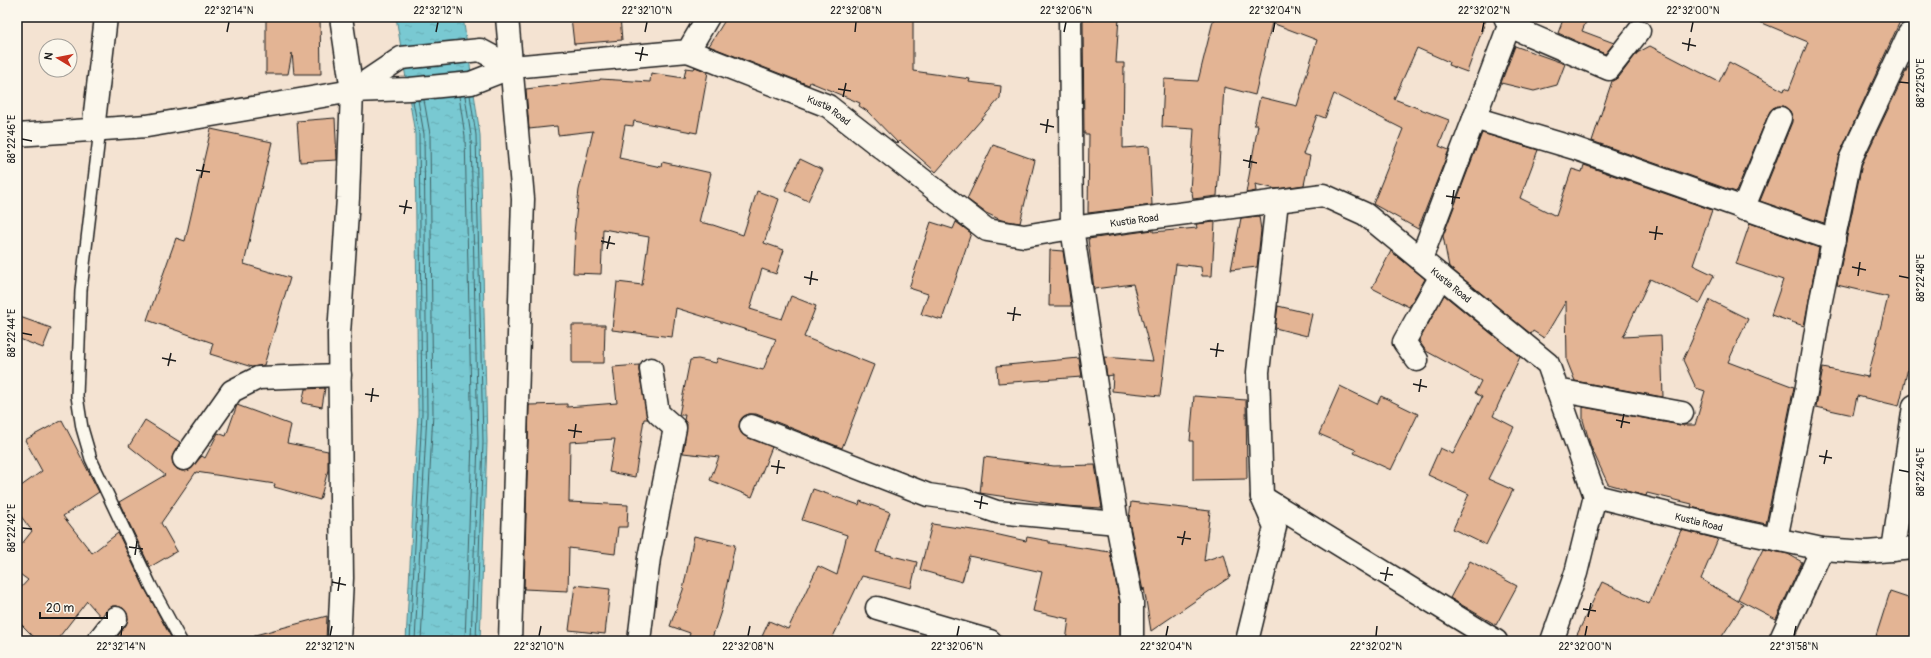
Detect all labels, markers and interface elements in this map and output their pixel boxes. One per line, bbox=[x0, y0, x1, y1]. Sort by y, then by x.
text: 22°32'14"N bbox=[204, 5, 254, 17]
text: 22°32'12"N bbox=[413, 5, 463, 17]
text: 22°32'10"N bbox=[622, 5, 672, 17]
text: 22°32'08"N bbox=[830, 5, 882, 17]
text: 22°32'06"N bbox=[1040, 5, 1092, 17]
text: 22°32'04"N bbox=[1249, 5, 1301, 17]
text: 22°32'02"N bbox=[1458, 5, 1510, 17]
text: 22°32'00"N bbox=[1666, 5, 1720, 17]
north arrow bbox=[38, 38, 78, 78]
text: N bbox=[42, 51, 56, 61]
text: 88°22'50"E bbox=[1915, 58, 1927, 108]
street label: Kustia Road bbox=[805, 93, 852, 128]
text: 88°22'46"E bbox=[6, 115, 18, 163]
street label: Kustia Road bbox=[1109, 212, 1160, 230]
text: 88°22'48"E bbox=[1915, 254, 1927, 302]
street label: Kustia Road bbox=[1428, 265, 1473, 306]
text: 88°22'44"E bbox=[6, 309, 18, 357]
text: 88°22'46"E bbox=[1915, 448, 1927, 496]
text: 88°22'42"E bbox=[6, 504, 18, 552]
street label: Kustia Road bbox=[1673, 511, 1724, 534]
scale bar bbox=[40, 594, 107, 620]
text: 20 m bbox=[46, 601, 75, 616]
text: 22°32'14"N bbox=[96, 641, 146, 653]
text: 22°32'12"N bbox=[305, 641, 355, 653]
text: 22°32'10"N bbox=[514, 641, 564, 653]
text: 22°32'08"N bbox=[722, 641, 774, 653]
text: 22°32'06"N bbox=[931, 641, 983, 653]
text: 22°32'04"N bbox=[1140, 641, 1192, 653]
text: 22°32'02"N bbox=[1350, 641, 1402, 653]
text: 22°32'00"N bbox=[1558, 641, 1612, 653]
text: 22°31'58"N bbox=[1770, 641, 1818, 653]

